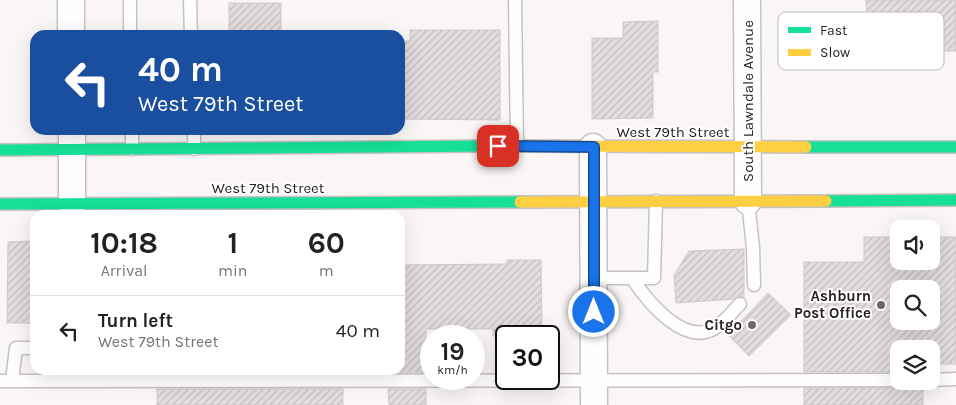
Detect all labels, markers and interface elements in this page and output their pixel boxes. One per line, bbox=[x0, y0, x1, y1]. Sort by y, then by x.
legend bbox=[778, 12, 944, 70]
street label: South Lawndale Avenue bbox=[739, 20, 757, 182]
text: Fast bbox=[820, 22, 847, 39]
text: Slow bbox=[820, 44, 850, 61]
text: 40 m bbox=[138, 49, 223, 90]
icon: left bbox=[55, 50, 120, 115]
text: West 79th Street bbox=[138, 91, 304, 117]
street label: West 79th Street bbox=[617, 123, 730, 141]
pin bbox=[477, 125, 519, 167]
icon: arrive bbox=[484, 132, 512, 160]
street label: West 79th Street bbox=[212, 179, 325, 197]
map controls bbox=[890, 220, 940, 390]
button: sound bbox=[890, 220, 940, 270]
text: 10:18 bbox=[90, 225, 158, 261]
text: 1 bbox=[227, 225, 238, 261]
text: 60 bbox=[308, 225, 345, 261]
text: Arrival bbox=[101, 261, 147, 280]
text: min bbox=[218, 261, 248, 280]
text: m bbox=[319, 261, 334, 280]
button: search bbox=[890, 280, 940, 330]
position arrow bbox=[567, 285, 619, 337]
place label: Ashburn Post Office bbox=[794, 287, 871, 322]
marker: Ashburn Post Office bbox=[875, 299, 887, 311]
text: Turn left bbox=[98, 310, 173, 332]
place label: Citgo bbox=[704, 316, 742, 334]
icon: left bbox=[55, 317, 83, 345]
marker: Citgo bbox=[746, 319, 758, 331]
text: 40 m bbox=[336, 320, 380, 342]
speed limit sign: 30 bbox=[495, 325, 560, 390]
text: West 79th Street bbox=[98, 332, 218, 351]
text: 19 bbox=[440, 337, 465, 366]
button: layers bbox=[890, 340, 940, 390]
text: km/h bbox=[437, 363, 468, 377]

